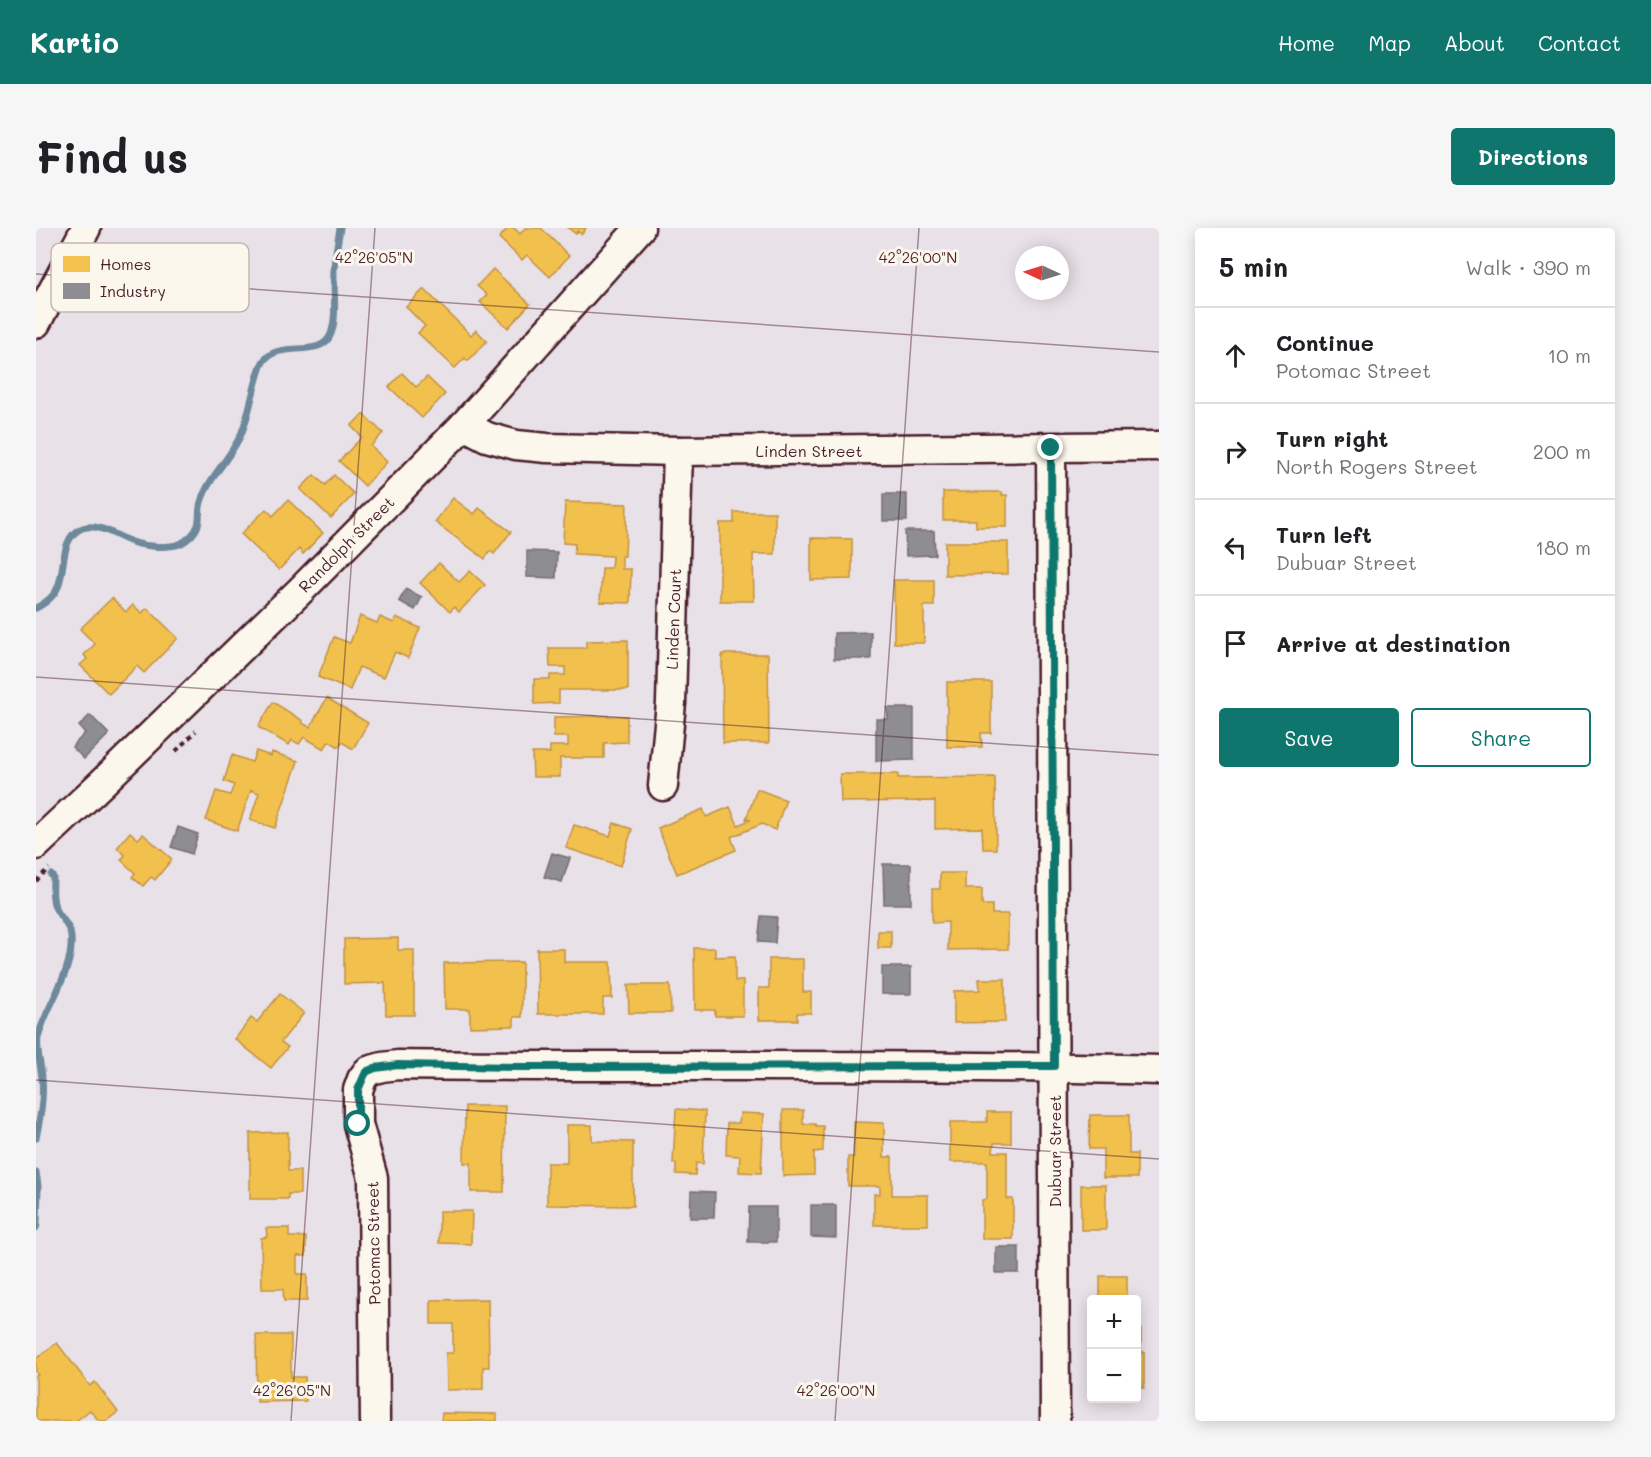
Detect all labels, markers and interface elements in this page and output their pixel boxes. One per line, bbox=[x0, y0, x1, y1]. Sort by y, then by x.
text: Kartio bbox=[30, 24, 119, 60]
text: Home bbox=[1278, 29, 1335, 56]
text: Map bbox=[1368, 29, 1411, 56]
text: About bbox=[1444, 29, 1505, 56]
text: Contact bbox=[1538, 29, 1621, 56]
button: Directions bbox=[1451, 128, 1615, 185]
text: Find us bbox=[36, 129, 188, 184]
legend bbox=[51, 243, 249, 312]
north arrow bbox=[1015, 246, 1069, 300]
text: 42°26'05"N bbox=[335, 247, 413, 267]
text: 42°26'00"N bbox=[879, 247, 957, 267]
text: 5 min bbox=[1219, 250, 1288, 284]
text: Homes bbox=[100, 253, 151, 274]
text: Walk · 390 m bbox=[1466, 254, 1591, 280]
text: Industry bbox=[100, 280, 166, 301]
text: Continue bbox=[1276, 328, 1374, 357]
icon: ahead bbox=[1219, 339, 1252, 372]
text: 10 m bbox=[1547, 342, 1591, 368]
text: Potomac Street bbox=[1276, 357, 1431, 383]
text: Turn right bbox=[1276, 424, 1388, 453]
route end bbox=[1037, 434, 1063, 460]
icon: right bbox=[1219, 435, 1252, 468]
text: 200 m bbox=[1533, 438, 1591, 464]
street label: Linden Street bbox=[755, 440, 863, 461]
text: North Rogers Street bbox=[1276, 453, 1478, 479]
street label: Randolph Street bbox=[293, 491, 399, 597]
text: Turn left bbox=[1276, 520, 1372, 549]
icon: left bbox=[1219, 531, 1252, 564]
text: 180 m bbox=[1535, 534, 1591, 560]
text: Dubuar Street bbox=[1276, 549, 1417, 575]
street label: Linden Court bbox=[661, 568, 685, 670]
icon: arrive bbox=[1219, 627, 1252, 660]
text: Arrive at destination bbox=[1276, 629, 1511, 658]
button: Save bbox=[1219, 708, 1399, 767]
button: Share bbox=[1411, 708, 1591, 767]
street label: Dubuar Street bbox=[1044, 1095, 1065, 1207]
route start bbox=[344, 1110, 370, 1136]
street label: Potomac Street bbox=[361, 1181, 385, 1305]
map controls bbox=[1087, 1295, 1141, 1403]
button: + bbox=[1087, 1295, 1141, 1349]
button: − bbox=[1087, 1349, 1141, 1403]
text: 42°26'05"N bbox=[253, 1380, 331, 1400]
text: 42°26'00"N bbox=[797, 1380, 875, 1400]

